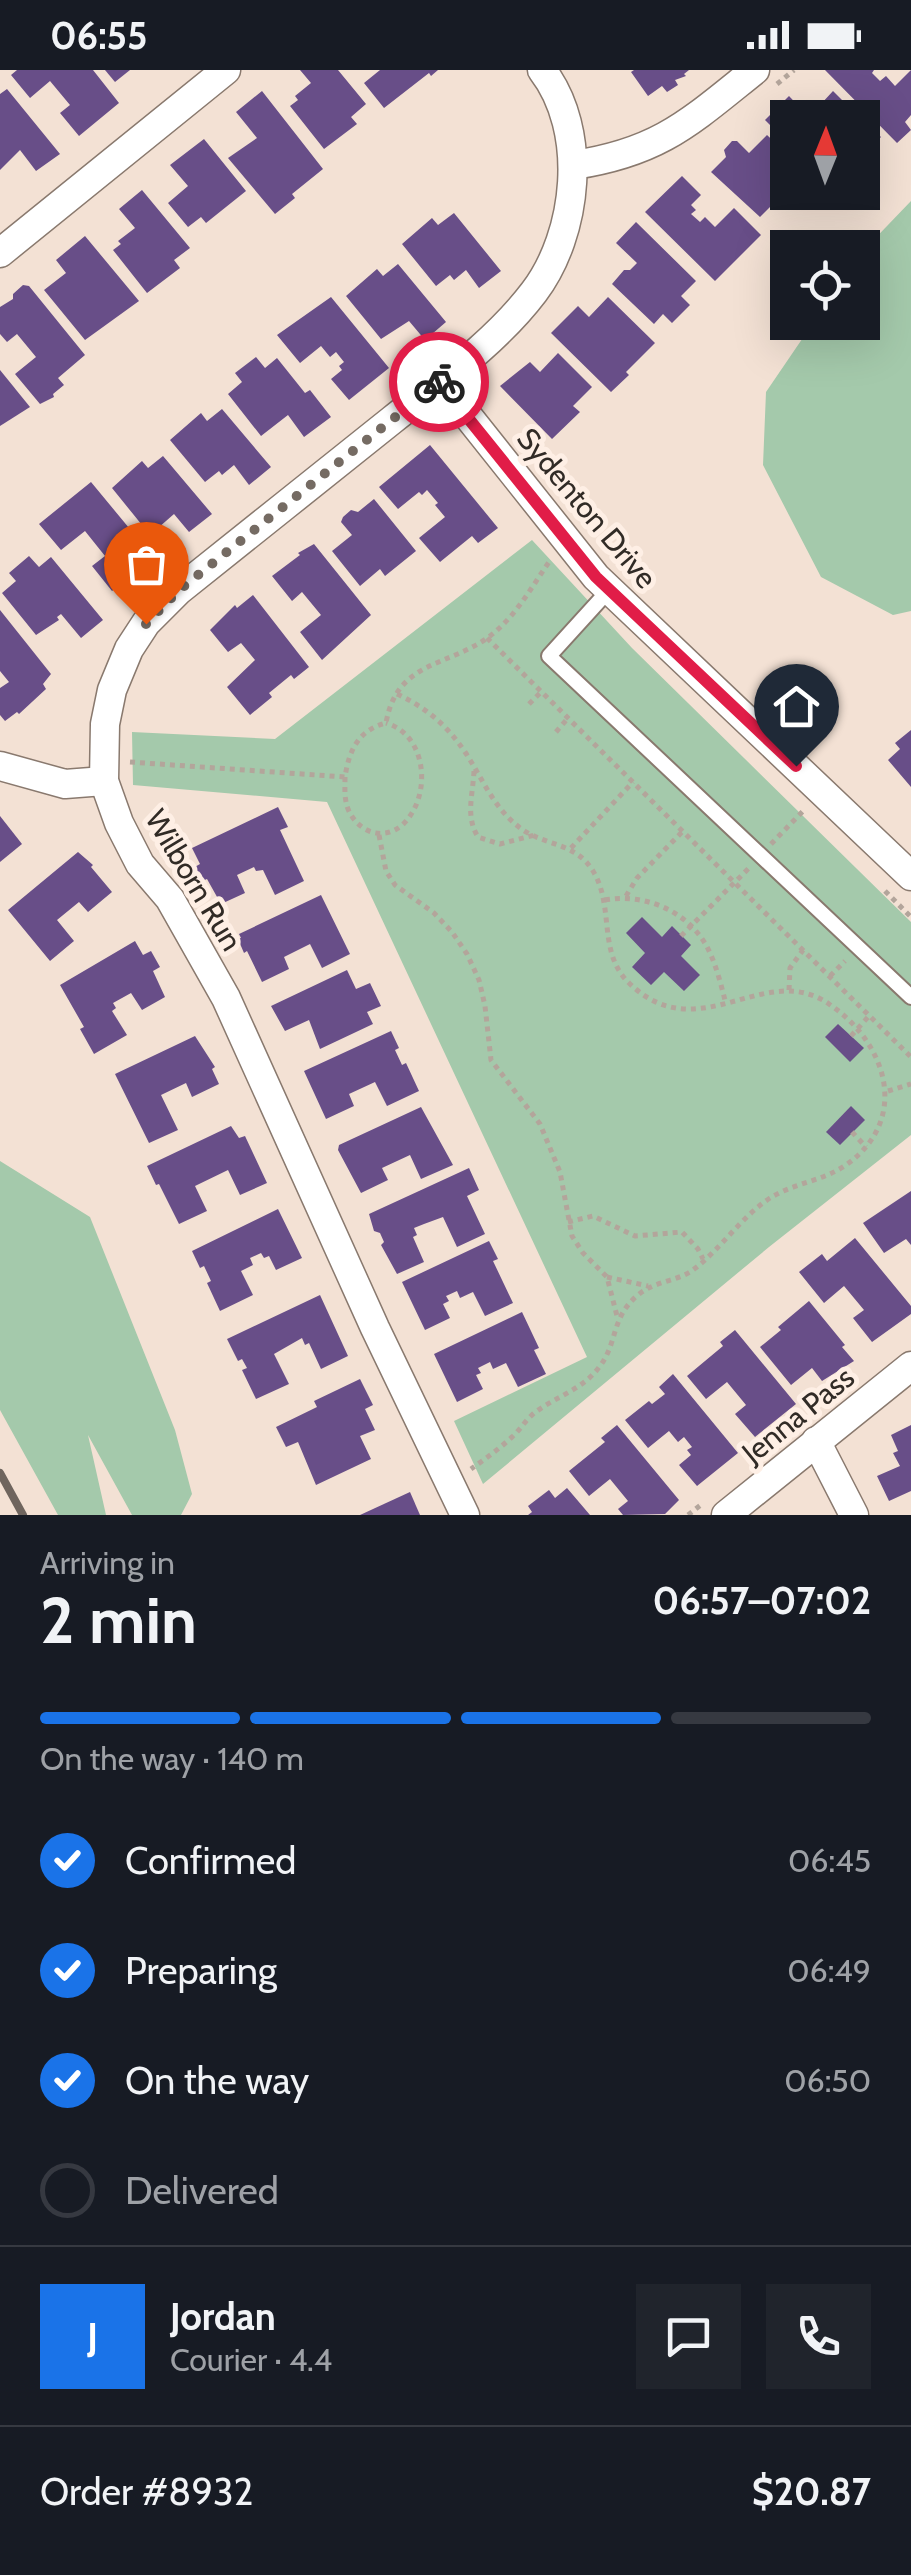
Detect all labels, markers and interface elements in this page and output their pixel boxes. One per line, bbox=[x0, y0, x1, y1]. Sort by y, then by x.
text: 06:55 bbox=[50, 12, 147, 59]
north arrow bbox=[770, 100, 880, 210]
map controls bbox=[770, 100, 880, 340]
button: locate bbox=[770, 230, 880, 340]
courier bbox=[389, 332, 489, 432]
icon: bike bbox=[412, 355, 467, 410]
street label: Sydenton Drive bbox=[509, 420, 665, 596]
pin bbox=[104, 522, 189, 625]
icon: bag bbox=[119, 537, 174, 592]
pin bbox=[754, 664, 839, 767]
icon: home bbox=[769, 679, 824, 734]
street label: Wilborn Run bbox=[137, 803, 251, 957]
street label: Jenna Pass bbox=[734, 1359, 861, 1472]
text: Arriving in bbox=[40, 1543, 175, 1582]
text: 06:57–07:02 bbox=[653, 1577, 871, 1624]
text: 2 min bbox=[40, 1580, 197, 1659]
text: On the way · 140 m bbox=[40, 1739, 304, 1778]
icon: check bbox=[40, 1833, 95, 1888]
text: Confirmed bbox=[125, 1837, 296, 1884]
text: 06:45 bbox=[788, 1841, 871, 1880]
icon: check bbox=[40, 1943, 95, 1998]
text: Preparing bbox=[125, 1947, 277, 1994]
text: 06:49 bbox=[787, 1951, 871, 1990]
icon: check bbox=[40, 2053, 95, 2108]
text: On the way bbox=[125, 2057, 309, 2104]
text: 06:50 bbox=[784, 2061, 871, 2100]
text: Delivered bbox=[125, 2167, 279, 2214]
button: chat bbox=[636, 2284, 741, 2389]
button: phone bbox=[766, 2284, 871, 2389]
text: Jordan bbox=[170, 2293, 276, 2340]
text: J bbox=[87, 2313, 98, 2360]
text: Courier · 4.4 bbox=[170, 2340, 332, 2379]
text: Order #8932 bbox=[40, 2468, 253, 2515]
text: $20.87 bbox=[752, 2468, 871, 2515]

